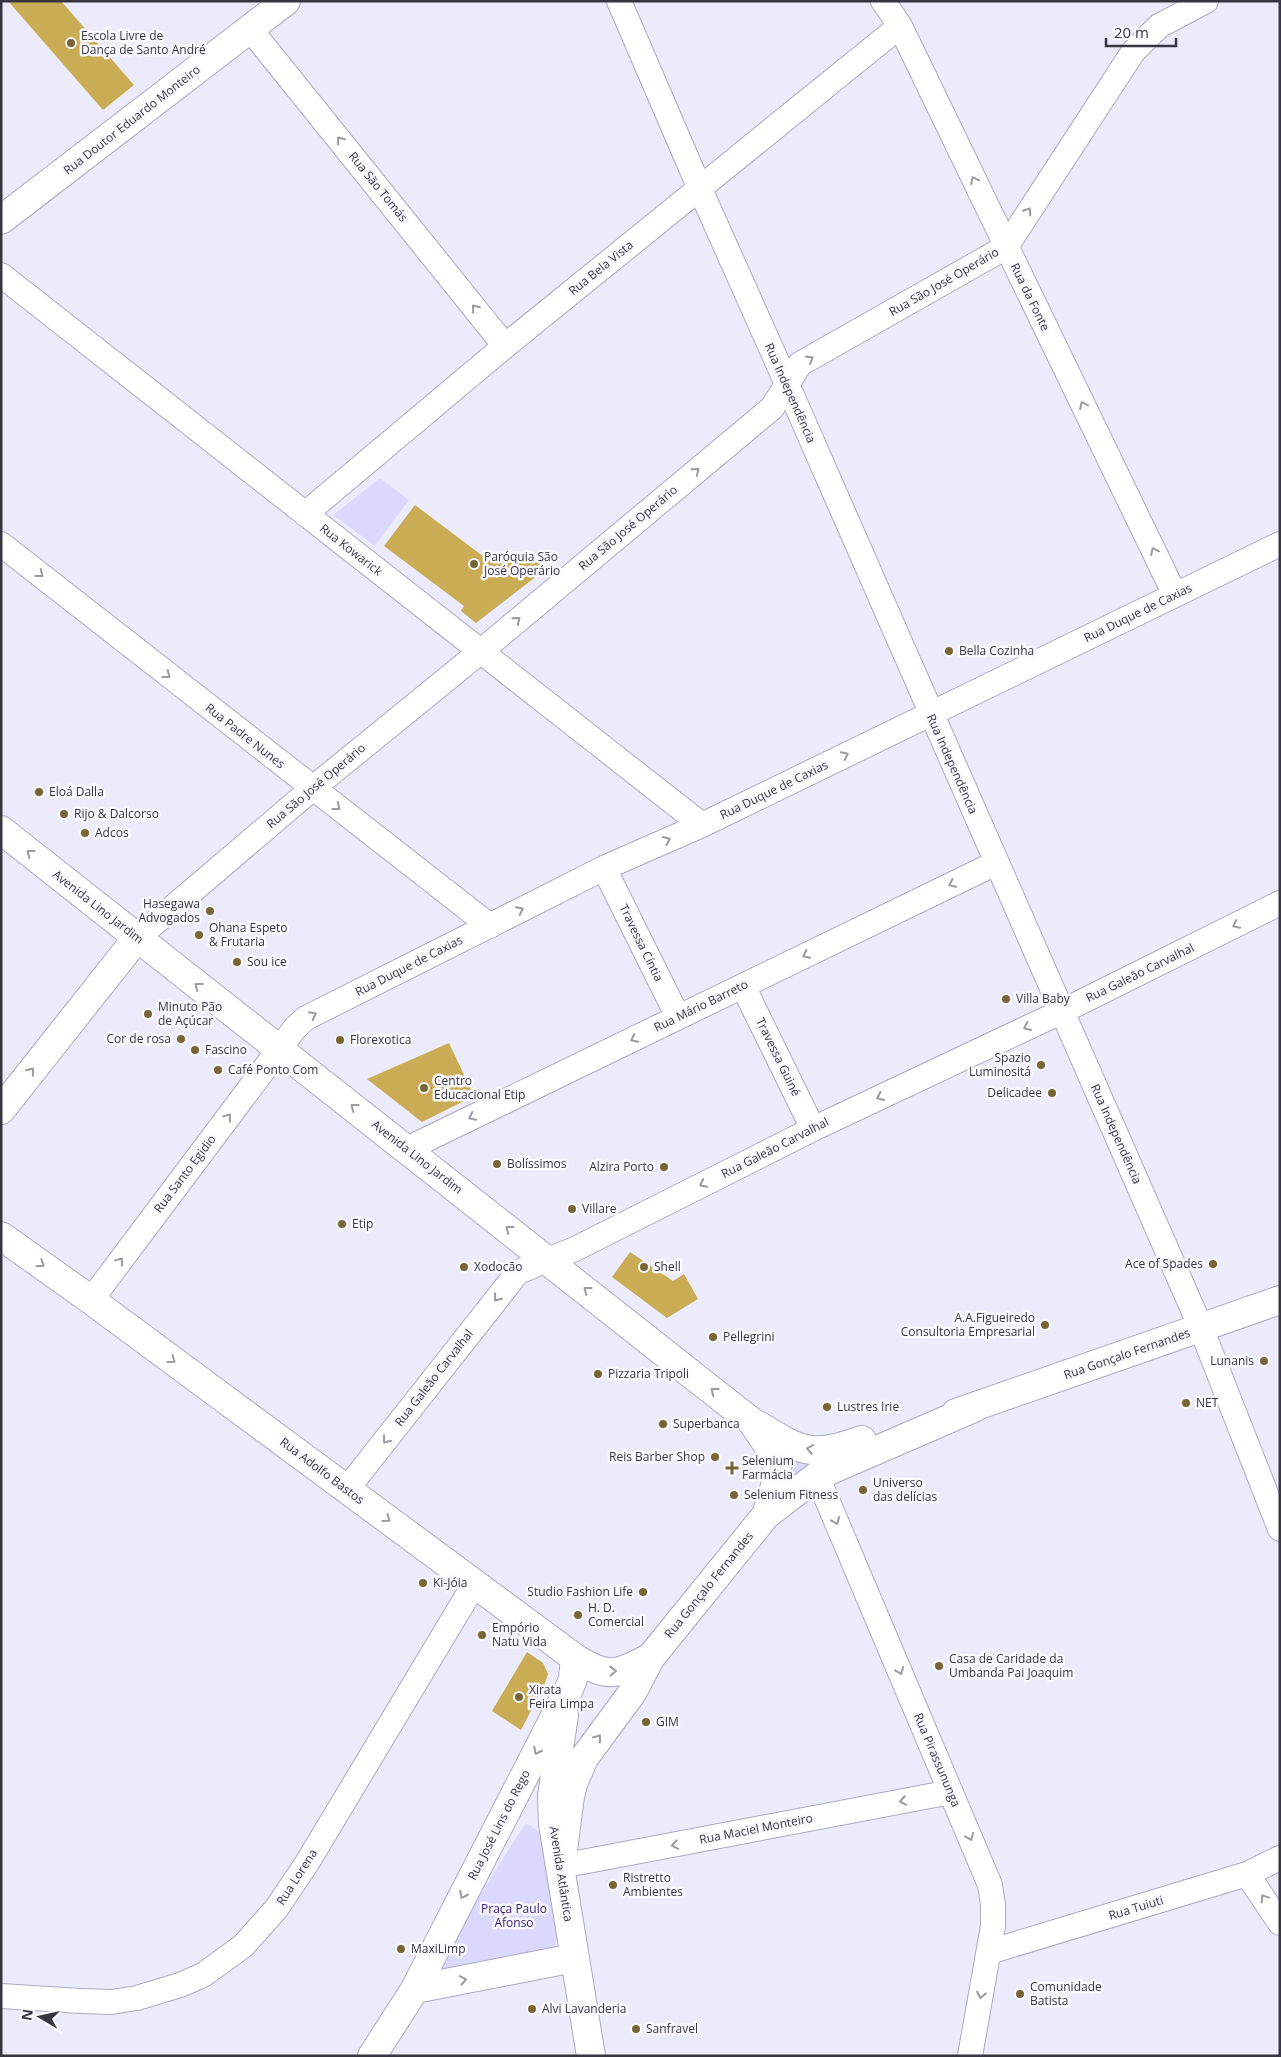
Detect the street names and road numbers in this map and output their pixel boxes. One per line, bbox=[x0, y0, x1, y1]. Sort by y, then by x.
street label: Rua Doutor Eduardo Monteiro bbox=[60, 61, 204, 178]
street label: Rua São Tomás bbox=[345, 148, 412, 225]
street label: Rua Bela Vista bbox=[565, 236, 637, 299]
street label: Rua São José Operário bbox=[886, 243, 1002, 320]
street label: Rua da Fonte bbox=[1007, 260, 1054, 334]
street label: Rua Independência bbox=[761, 340, 820, 445]
street label: Rua São José Operário bbox=[575, 481, 681, 574]
street label: Rua Kowarick bbox=[316, 520, 387, 580]
street label: Rua Duque de Caxias bbox=[1081, 579, 1195, 646]
street label: Rua Padre Nunes bbox=[202, 699, 289, 772]
street label: Rua Independência bbox=[923, 711, 982, 816]
street label: Rua São José Operário bbox=[263, 739, 369, 832]
street label: Rua Duque de Caxias bbox=[717, 756, 831, 823]
street label: Avenida Lino Jardim bbox=[49, 866, 147, 948]
street label: Travessa Cíntia bbox=[615, 901, 668, 984]
street label: Rua Duque de Caxias bbox=[352, 931, 466, 1000]
street label: Rua Galeão Carvalhal bbox=[1083, 939, 1197, 1006]
street label: Rua Mário Barreto bbox=[651, 975, 751, 1036]
street label: Travessa Guiné bbox=[752, 1015, 805, 1099]
street label: Rua Independência bbox=[1087, 1081, 1146, 1186]
street label: Rua Galeão Carvalhal bbox=[718, 1113, 831, 1182]
street label: Avenida Lino Jardim bbox=[368, 1116, 466, 1198]
street label: Rua Santo Egidio bbox=[150, 1131, 220, 1216]
street label: Rua Gonçalo Fernandes bbox=[1061, 1324, 1193, 1383]
street label: Rua Galeão Carvalhal bbox=[390, 1326, 477, 1430]
street label: Rua Adolfo Bastos bbox=[277, 1433, 368, 1508]
street label: Rua Gonçalo Fernandes bbox=[660, 1528, 757, 1642]
street label: Rua Pirassununga bbox=[910, 1710, 965, 1809]
street label: Rua José Lins do Rego bbox=[463, 1767, 534, 1883]
street label: Rua Maciel Monteiro bbox=[698, 1809, 814, 1848]
street label: Avenida Atlântica bbox=[546, 1825, 577, 1923]
street label: Rua Lorena bbox=[272, 1845, 321, 1908]
street label: Rua Tuiuti bbox=[1106, 1891, 1165, 1924]

